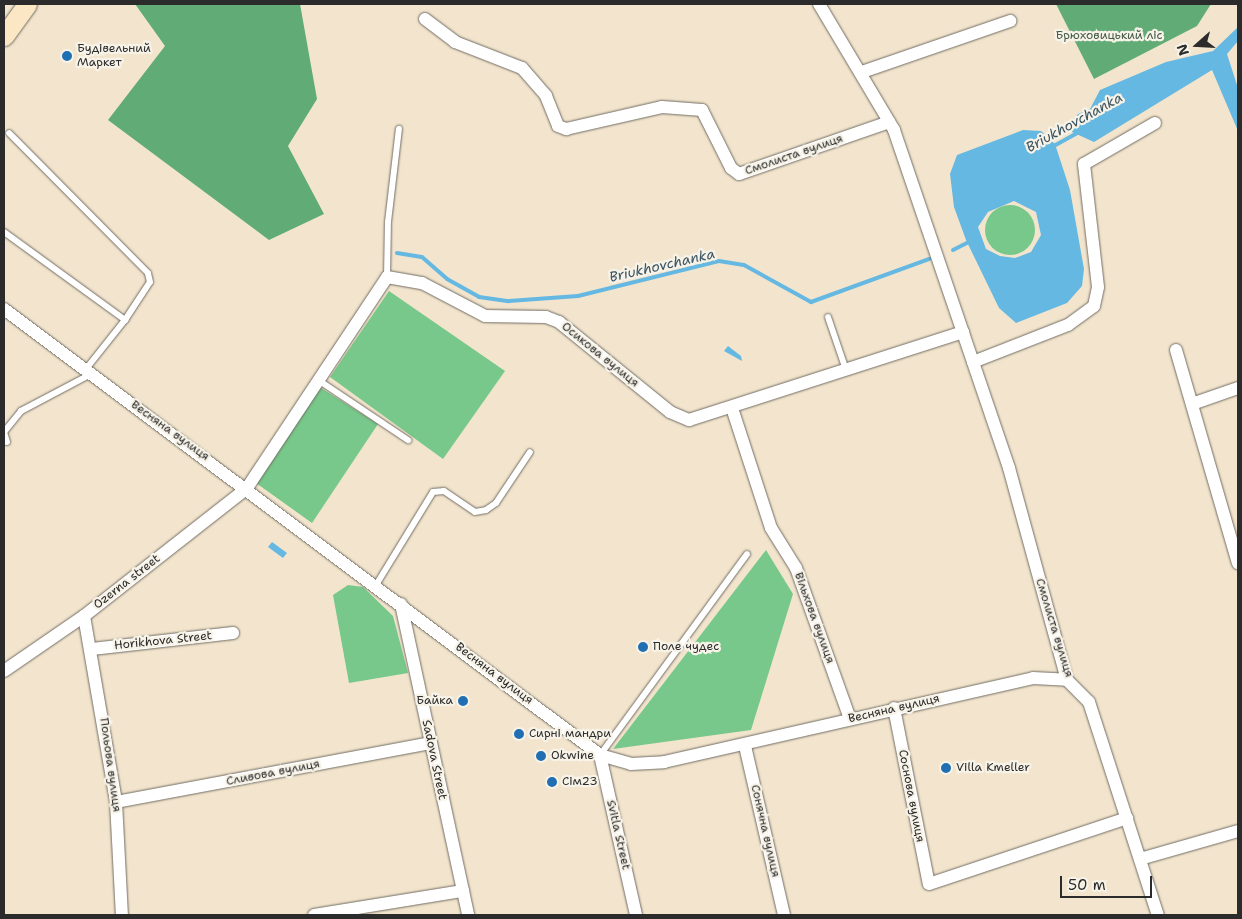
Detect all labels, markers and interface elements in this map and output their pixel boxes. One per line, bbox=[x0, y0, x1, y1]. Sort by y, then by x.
north arrow bbox=[1172, 20, 1222, 70]
park label: Брюховицький ліс bbox=[1055, 29, 1163, 43]
place label: Будівельний Маркет bbox=[77, 42, 151, 70]
text: N bbox=[1173, 42, 1193, 58]
marker: Будівельний Маркет bbox=[61, 50, 73, 62]
water label: Briukhovchanka bbox=[1023, 89, 1125, 155]
street label: Смолиста вулиця bbox=[743, 131, 845, 179]
water label: Briukhovchanka bbox=[608, 245, 716, 285]
street label: Осикова вулиця bbox=[558, 319, 642, 391]
street label: Весняна вулиця bbox=[128, 398, 212, 464]
street label: Ozerna street bbox=[91, 552, 163, 612]
street label: Вільхова вулиця bbox=[791, 570, 837, 666]
street label: Смолиста вулиця bbox=[1032, 577, 1076, 679]
street label: Horikhova Street bbox=[113, 629, 213, 653]
street label: Весняна вулиця bbox=[452, 640, 536, 708]
place label: Поле чудес bbox=[653, 640, 719, 654]
marker: Поле чудес bbox=[637, 641, 649, 653]
street label: Весняна вулиця bbox=[847, 691, 941, 727]
place label: Байка bbox=[416, 694, 453, 708]
marker: Байка bbox=[457, 695, 469, 707]
street label: Польова вулиця bbox=[96, 717, 124, 813]
street label: Sadova Street bbox=[418, 719, 450, 801]
place label: Сирні мандри bbox=[529, 727, 611, 741]
marker: Сирні мандри bbox=[513, 728, 525, 740]
street label: Соснова вулиця bbox=[895, 748, 927, 844]
place label: Okwine bbox=[551, 749, 594, 763]
marker: Okwine bbox=[535, 750, 547, 762]
street label: Сливова вулиця bbox=[225, 757, 321, 789]
place label: Villa Kmeller bbox=[956, 761, 1030, 775]
marker: Villa Kmeller bbox=[940, 762, 952, 774]
place label: Сім23 bbox=[562, 775, 598, 789]
marker: Сім23 bbox=[546, 776, 558, 788]
street label: Сонячна вулиця bbox=[747, 783, 783, 879]
street label: Svitla Street bbox=[603, 799, 633, 871]
scale bar bbox=[1062, 866, 1154, 898]
text: 50 m bbox=[1068, 875, 1106, 895]

